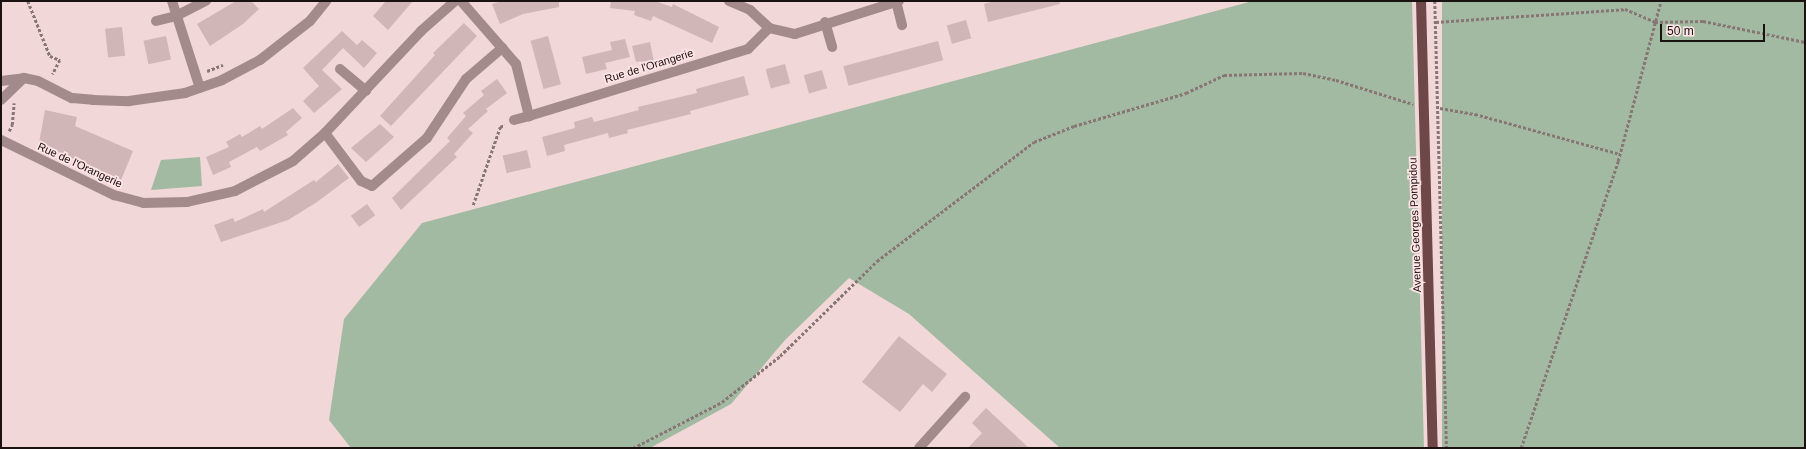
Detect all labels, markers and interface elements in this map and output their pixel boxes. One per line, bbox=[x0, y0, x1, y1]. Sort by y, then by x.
scale bar bbox=[1662, 16, 1767, 42]
text: 50 m bbox=[1667, 24, 1694, 38]
street label: Rue de l'Orangerie bbox=[603, 46, 695, 86]
street label: Rue de l'Orangerie bbox=[36, 140, 124, 190]
street label: Avenue Georges Pompidou bbox=[1406, 157, 1424, 293]

